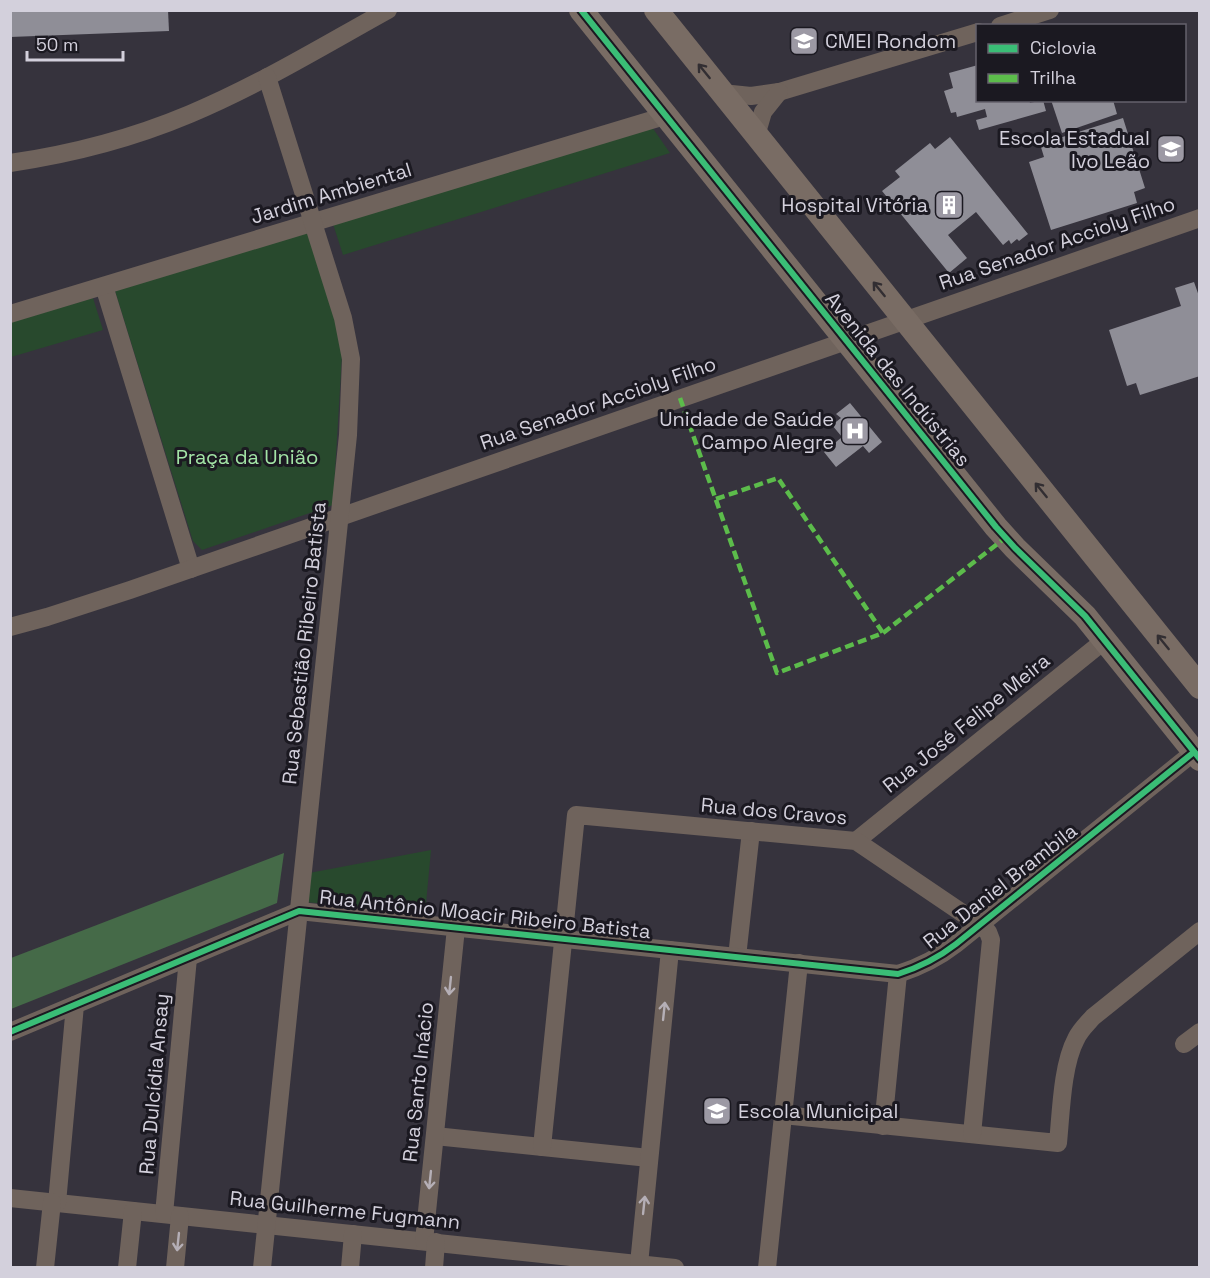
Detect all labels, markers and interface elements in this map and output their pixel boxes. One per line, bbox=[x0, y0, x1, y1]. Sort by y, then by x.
scale bar bbox=[27, 24, 123, 62]
legend bbox=[976, 24, 1186, 102]
school or university icon: CMEI Rondom bbox=[788, 25, 820, 57]
place label: CMEI Rondom bbox=[825, 28, 956, 54]
text: 50 m bbox=[36, 33, 78, 56]
text: Ciclovia bbox=[1030, 36, 1096, 59]
one-way arrow bbox=[698, 63, 711, 79]
text: Trilha bbox=[1030, 66, 1076, 89]
place label: Escola Estadual Ivo Leão bbox=[999, 125, 1150, 174]
school or university icon: Escola Estadual Ivo Leão bbox=[1155, 133, 1187, 165]
street label: Jardim Ambiental bbox=[247, 156, 415, 230]
building icon: Hospital Vitória bbox=[933, 189, 965, 221]
street label: Rua Senador Accioly Filho bbox=[936, 190, 1178, 296]
place label: Hospital Vitória bbox=[781, 192, 928, 218]
one-way arrow bbox=[873, 281, 886, 297]
street label: Avenida das Indústrias bbox=[820, 286, 976, 472]
street label: Rua Senador Accioly Filho bbox=[477, 350, 719, 456]
place label: Unidade de Saúde Campo Alegre bbox=[659, 406, 834, 455]
hospital icon: Unidade de Saúde Campo Alegre bbox=[839, 415, 871, 447]
park label: Praça da União bbox=[176, 444, 318, 470]
one-way arrow bbox=[1034, 482, 1047, 498]
street label: Rua Sebastião Ribeiro Batista bbox=[276, 500, 332, 786]
one-way arrow bbox=[1156, 634, 1169, 650]
street label: Rua José Felipe Meira bbox=[877, 648, 1055, 798]
street label: Rua dos Cravos bbox=[700, 792, 848, 830]
street label: Rua Daniel Brambila bbox=[918, 818, 1082, 954]
street label: Rua Antônio Moacir Ribeiro Batista bbox=[318, 884, 652, 944]
one-way arrow bbox=[444, 976, 455, 995]
street label: Rua Dulcídia Ansay bbox=[133, 992, 175, 1176]
street label: Rua Santo Inácio bbox=[397, 1001, 439, 1163]
one-way arrow bbox=[659, 1002, 670, 1022]
school or university icon: Escola Municipal bbox=[701, 1095, 733, 1127]
place label: Escola Municipal bbox=[738, 1098, 899, 1124]
one-way arrow bbox=[424, 1169, 435, 1189]
street label: Rua Guilherme Fugmann bbox=[228, 1185, 462, 1235]
one-way arrow bbox=[639, 1196, 650, 1216]
one-way arrow bbox=[172, 1231, 183, 1251]

